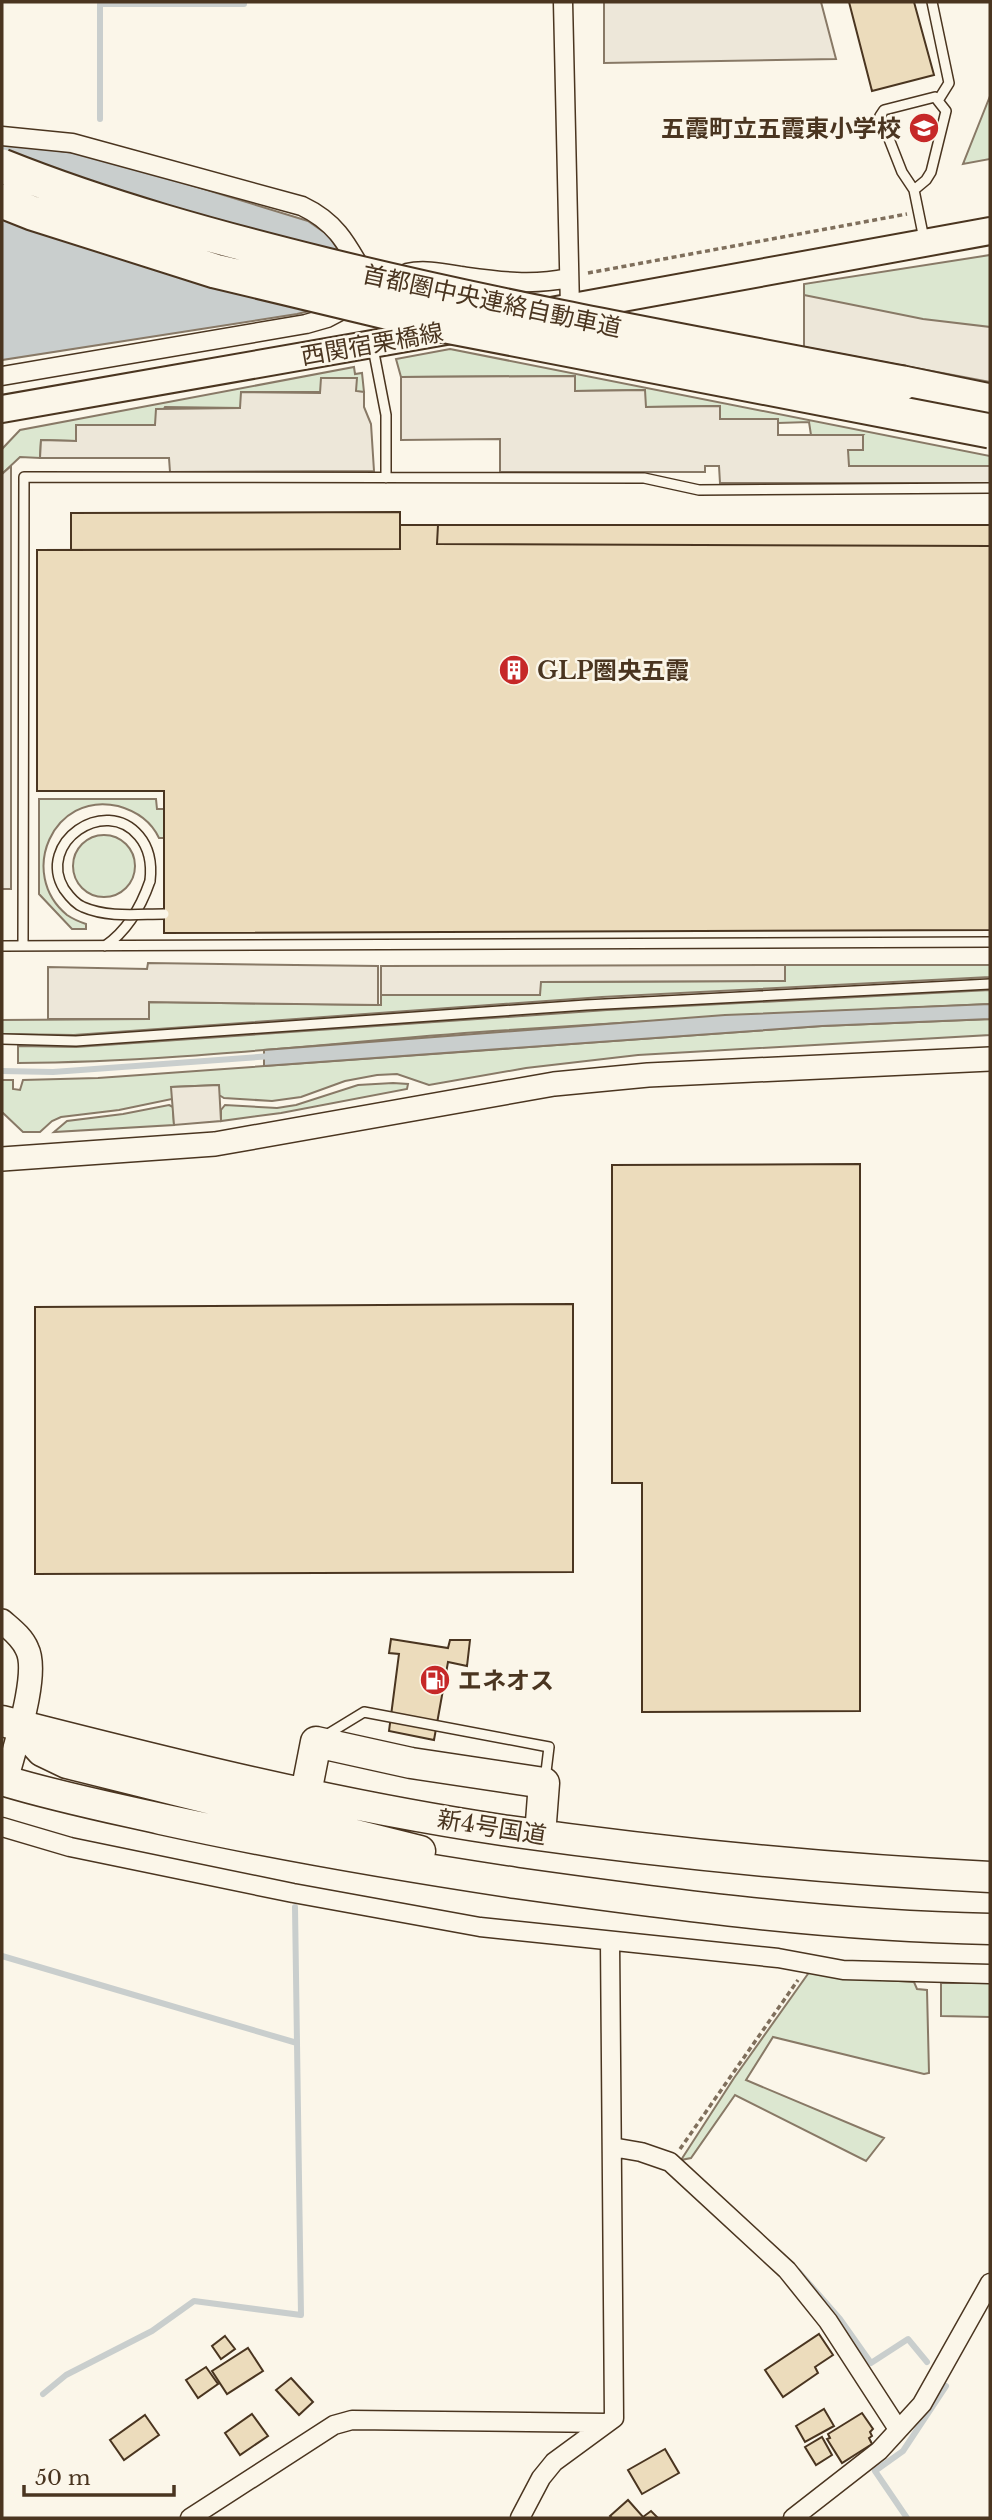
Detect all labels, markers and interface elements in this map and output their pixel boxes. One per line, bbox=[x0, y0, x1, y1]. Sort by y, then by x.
school or university icon: 五霞町立五霞東小学校 bbox=[907, 111, 941, 145]
place label: 五霞町立五霞東小学校 bbox=[661, 114, 901, 143]
street label: 首都圏中央連絡自動車道 bbox=[360, 259, 624, 343]
street label: 西関宿栗橋線 bbox=[299, 317, 445, 371]
building icon: GLP圏央五霞 bbox=[497, 653, 531, 687]
place label: GLP圏央五霞 bbox=[537, 656, 689, 685]
fuel station icon: エネオス bbox=[418, 1663, 452, 1697]
place label: エネオス bbox=[458, 1666, 554, 1695]
street label: 新4号国道 bbox=[435, 1804, 549, 1850]
scale bar bbox=[24, 2454, 175, 2498]
text: 50 m bbox=[35, 2465, 91, 2491]

